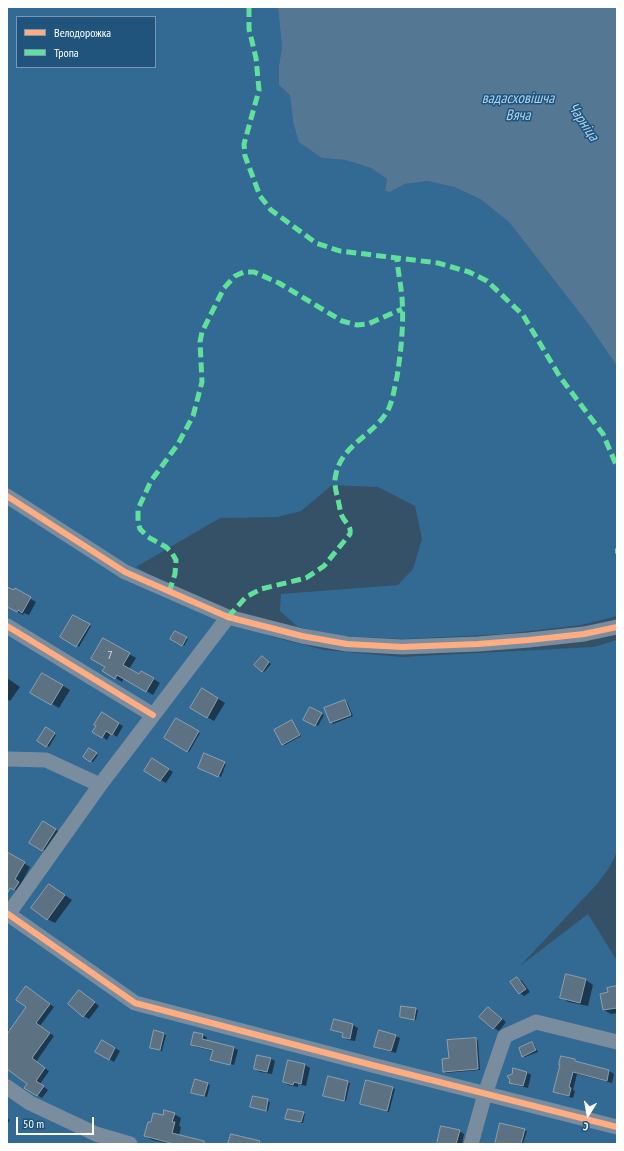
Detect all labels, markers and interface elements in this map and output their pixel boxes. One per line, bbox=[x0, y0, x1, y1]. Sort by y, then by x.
legend bbox=[16, 16, 156, 68]
text: Велодорожка bbox=[54, 25, 111, 40]
text: Тропа bbox=[54, 45, 79, 60]
water label: вадасховішча Вяча bbox=[482, 90, 554, 125]
water label: Чарніца bbox=[564, 99, 602, 145]
house number: 7 bbox=[107, 649, 113, 663]
north arrow bbox=[568, 1095, 608, 1135]
scale bar bbox=[18, 1109, 96, 1135]
text: 50 m bbox=[23, 1116, 44, 1131]
text: С bbox=[582, 1119, 590, 1134]

